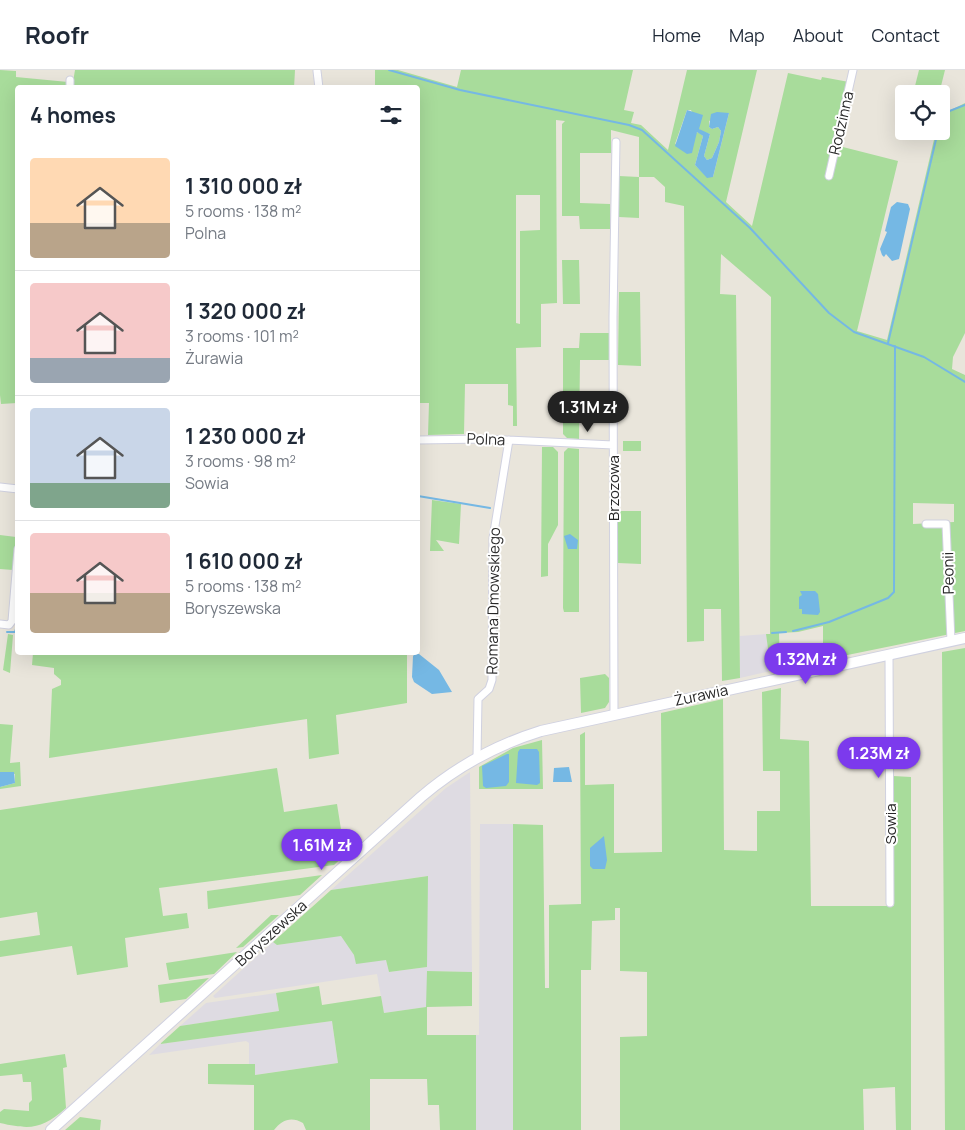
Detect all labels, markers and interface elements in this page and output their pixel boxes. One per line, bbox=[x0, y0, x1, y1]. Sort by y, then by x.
text: Roofr bbox=[25, 18, 89, 51]
text: Home bbox=[652, 23, 701, 47]
text: Map bbox=[729, 23, 765, 47]
text: About bbox=[793, 23, 843, 47]
text: Contact bbox=[871, 23, 940, 47]
map controls bbox=[895, 85, 950, 140]
button: locate bbox=[895, 85, 950, 140]
street label: Rodzinna bbox=[823, 89, 859, 157]
text: 4 homes bbox=[30, 101, 116, 129]
icon: filters bbox=[377, 101, 405, 129]
text: 1 310 000 zł bbox=[185, 172, 302, 200]
icon: home bbox=[70, 178, 130, 238]
text: 5 rooms · 138 m² bbox=[185, 200, 302, 222]
text: Polna bbox=[185, 222, 226, 244]
text: 1 320 000 zł bbox=[185, 297, 306, 325]
icon: home bbox=[70, 303, 130, 363]
text: 3 rooms · 101 m² bbox=[185, 325, 299, 347]
text: Żurawia bbox=[185, 347, 243, 369]
pin: 1.31M zł bbox=[536, 390, 640, 433]
text: 1.31M zł bbox=[559, 396, 617, 418]
text: 1 230 000 zł bbox=[185, 422, 306, 450]
icon: home bbox=[70, 428, 130, 488]
street label: Polna bbox=[466, 428, 506, 450]
text: 3 rooms · 98 m² bbox=[185, 450, 296, 472]
street label: Brzozowa bbox=[603, 455, 624, 521]
text: Sowia bbox=[185, 472, 229, 494]
street label: Romana Dmowskiego bbox=[481, 527, 505, 675]
text: 1 610 000 zł bbox=[185, 547, 303, 575]
street label: Peonii bbox=[937, 552, 959, 594]
icon: home bbox=[70, 553, 130, 613]
text: 5 rooms · 138 m² bbox=[185, 575, 302, 597]
text: Boryszewska bbox=[185, 597, 281, 619]
pin: 1.32M zł bbox=[754, 642, 858, 685]
text: 1.32M zł bbox=[775, 648, 837, 670]
street label: Żurawia bbox=[672, 679, 730, 711]
pin: 1.23M zł bbox=[827, 736, 931, 779]
text: 1.23M zł bbox=[848, 742, 910, 764]
street label: Sowia bbox=[880, 803, 901, 845]
pin: 1.61M zł bbox=[270, 828, 374, 871]
text: 1.61M zł bbox=[292, 834, 352, 856]
street label: Boryszewska bbox=[231, 895, 311, 971]

